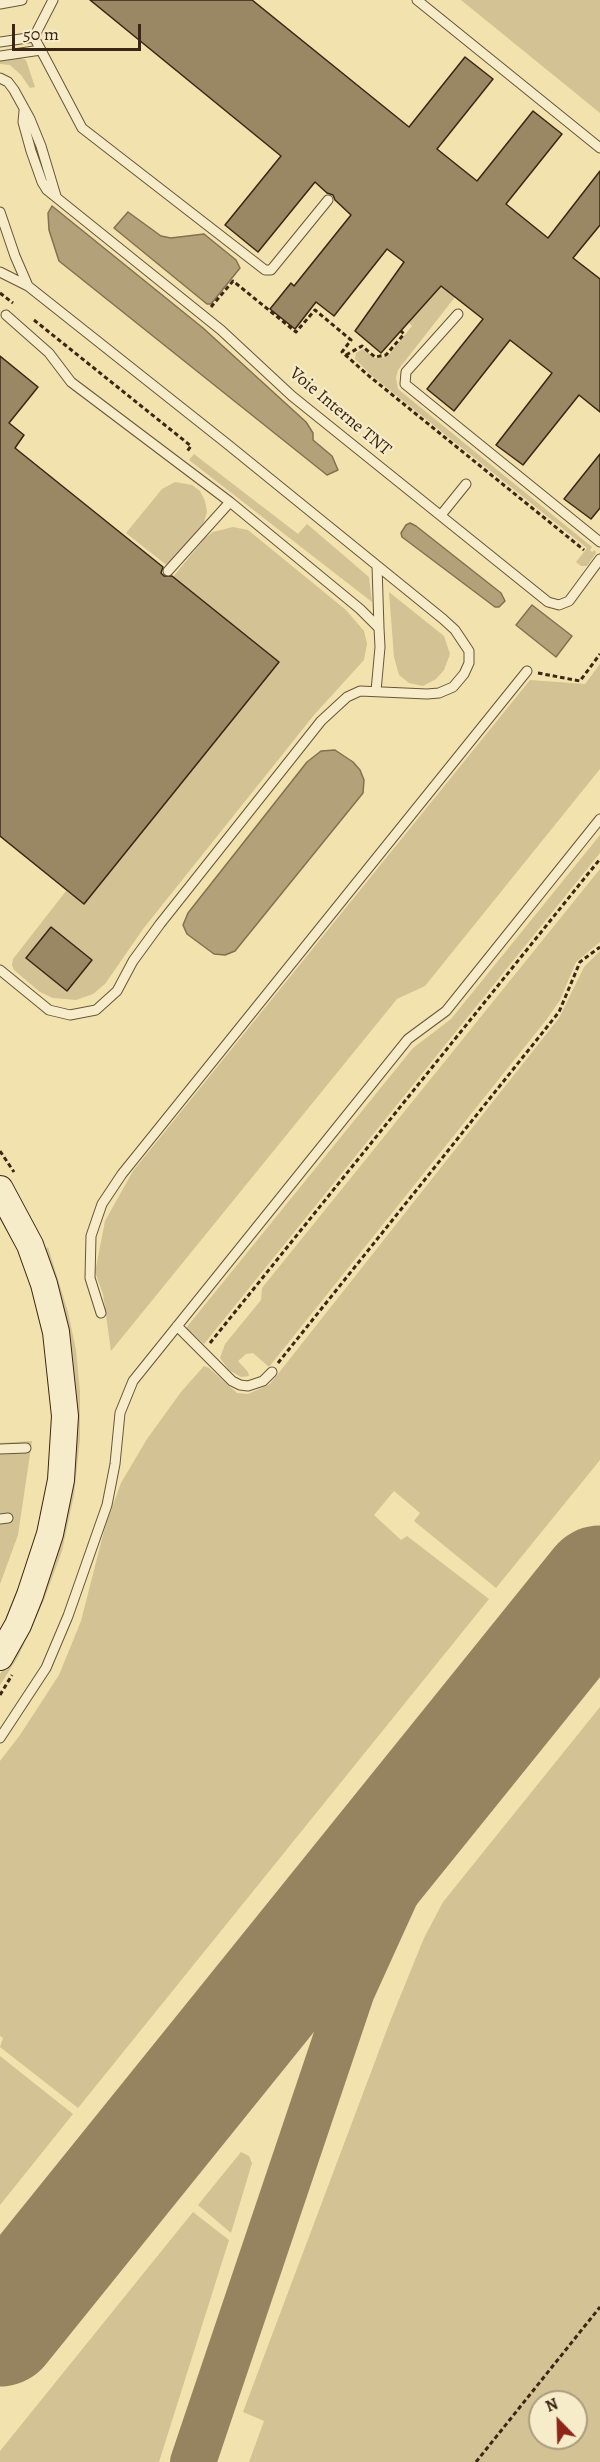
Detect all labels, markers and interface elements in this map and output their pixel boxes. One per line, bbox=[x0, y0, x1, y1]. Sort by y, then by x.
scale bar bbox=[15, 12, 144, 50]
text: 50 m bbox=[23, 22, 59, 46]
street label: Voie Interne TNT bbox=[285, 363, 395, 461]
north arrow bbox=[528, 2390, 588, 2450]
text: N bbox=[542, 2393, 561, 2418]

